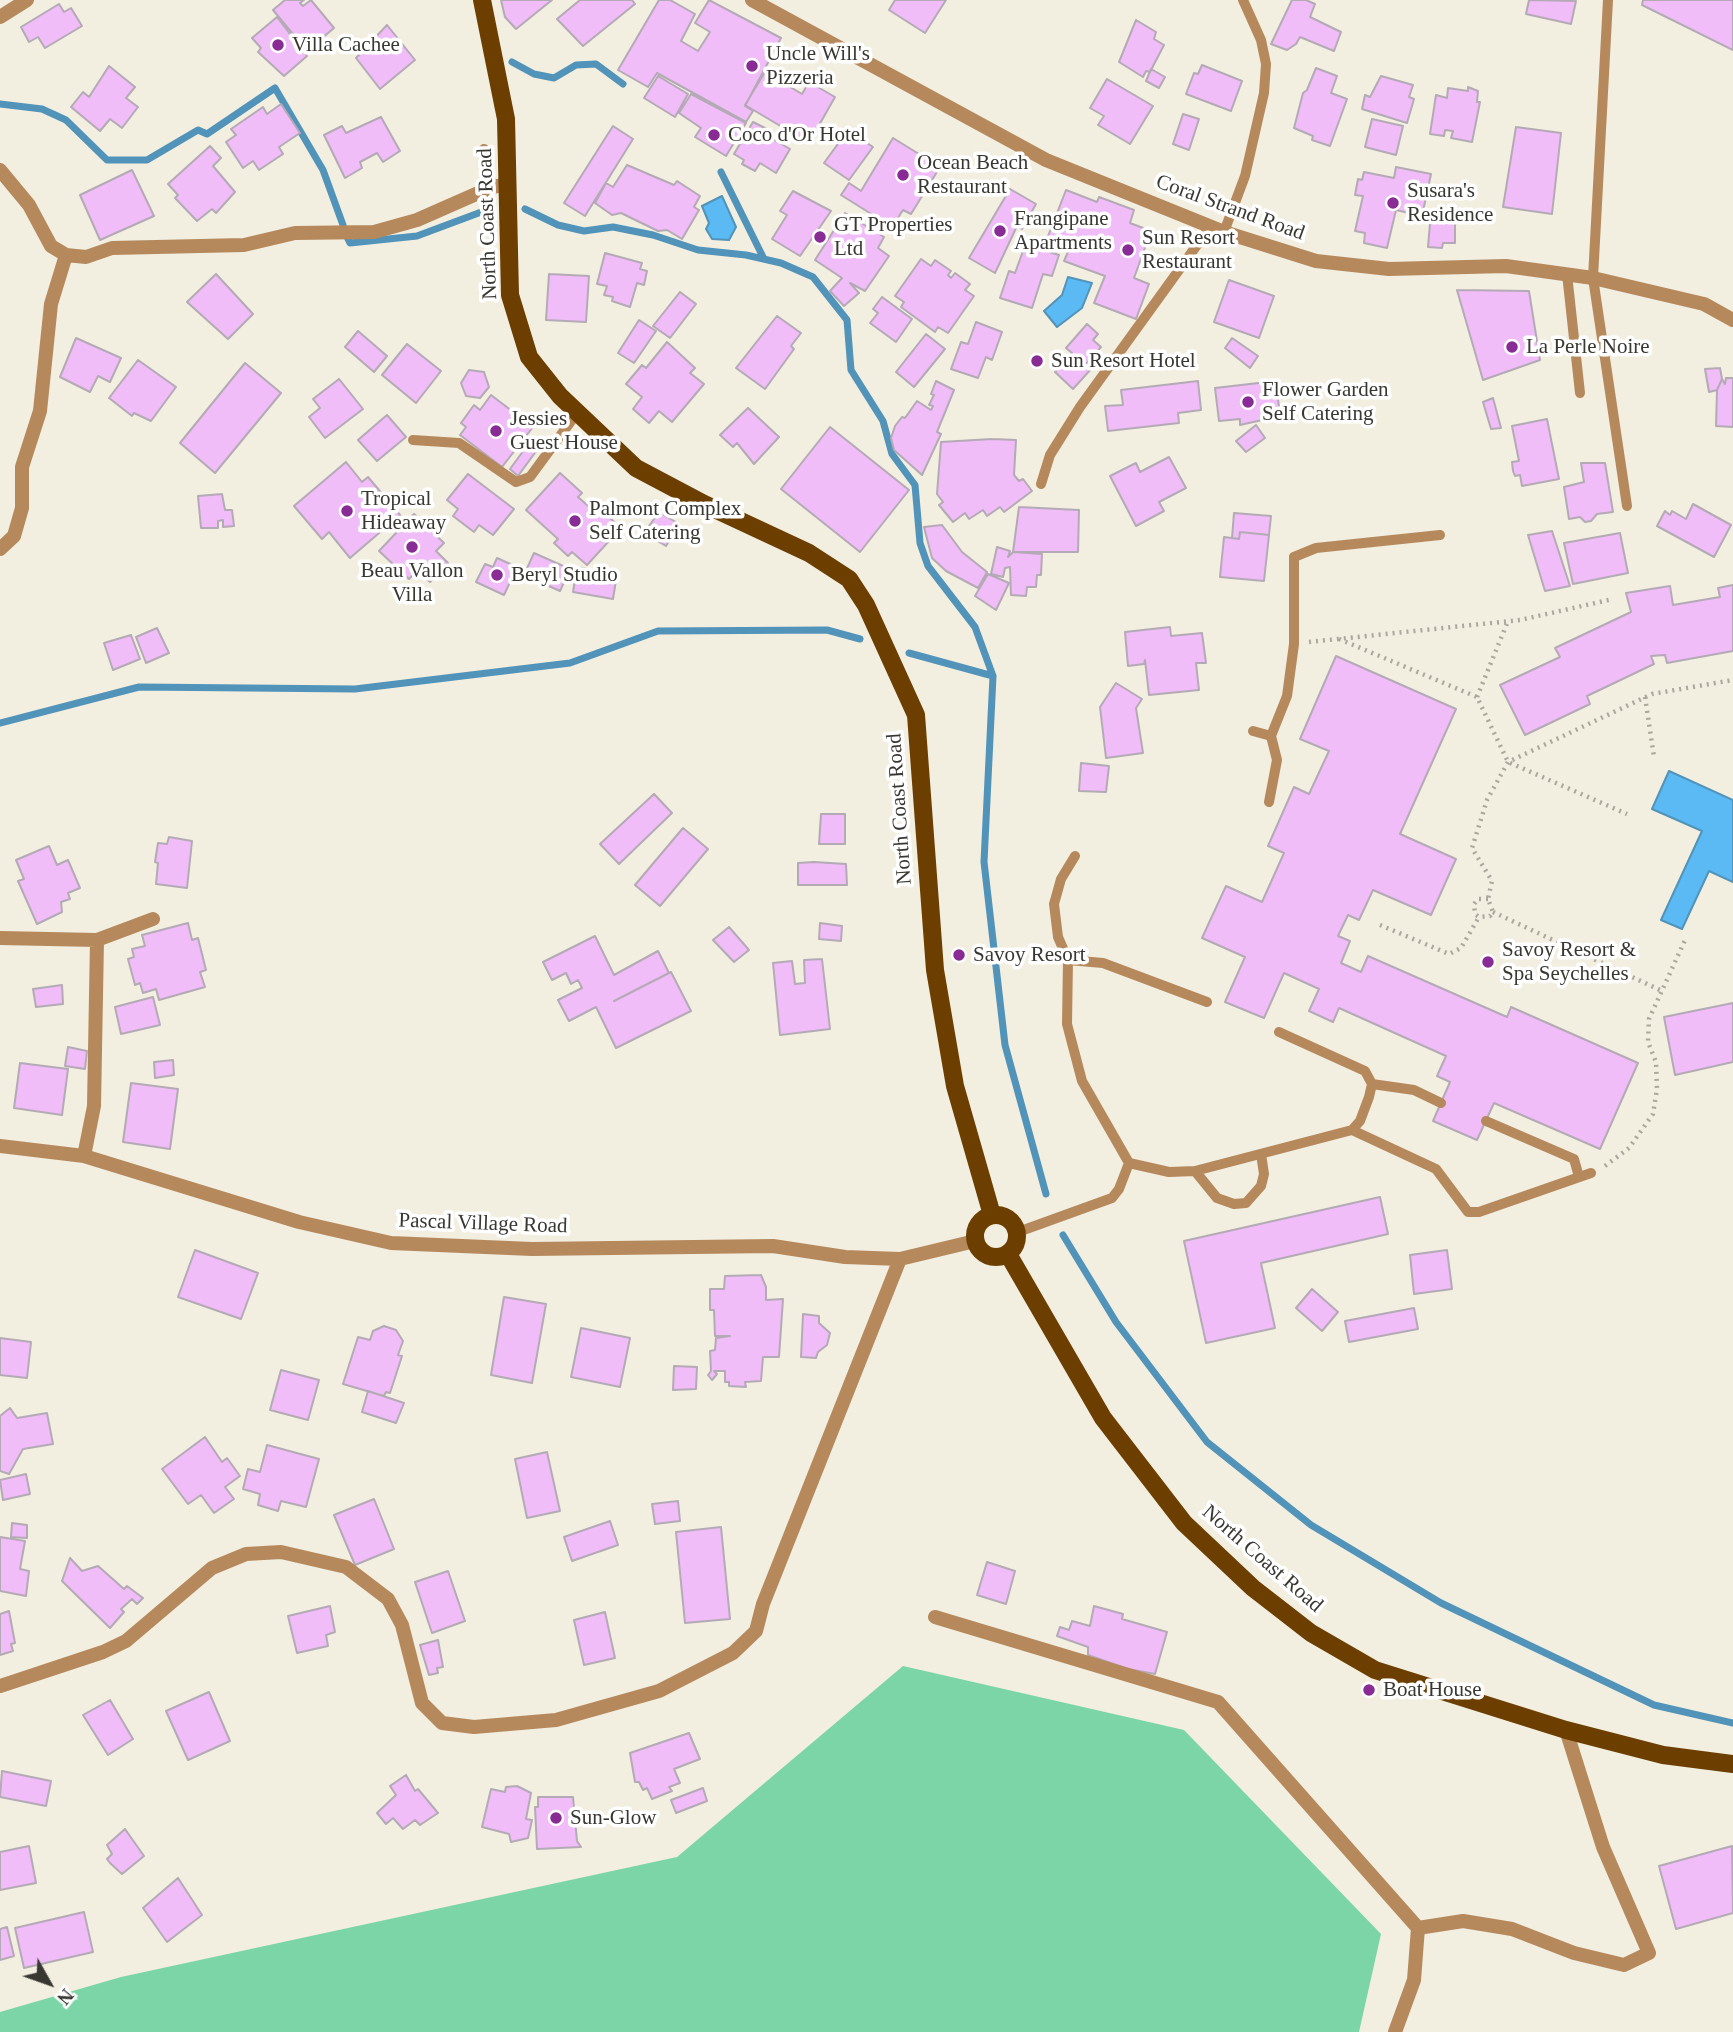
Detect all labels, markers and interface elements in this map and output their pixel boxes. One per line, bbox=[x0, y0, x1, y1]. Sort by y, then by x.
place label: Villa Cachee bbox=[292, 32, 400, 58]
marker: Villa Cachee bbox=[270, 37, 286, 53]
place label: Uncle Will's Pizzeria bbox=[766, 41, 870, 91]
marker: Uncle Will's Pizzeria bbox=[744, 58, 760, 74]
place label: Coco d'Or Hotel bbox=[728, 122, 866, 148]
marker: Coco d'Or Hotel bbox=[706, 127, 722, 143]
street label: North Coast Road bbox=[473, 148, 503, 300]
place label: Ocean Beach Restaurant bbox=[917, 150, 1028, 200]
marker: Ocean Beach Restaurant bbox=[895, 167, 911, 183]
street label: Coral Strand Road bbox=[1152, 169, 1308, 247]
place label: Susara's Residence bbox=[1407, 178, 1493, 228]
marker: Susara's Residence bbox=[1385, 195, 1401, 211]
place label: Frangipane Apartments bbox=[1014, 206, 1112, 256]
place label: GT Properties Ltd bbox=[834, 212, 952, 262]
marker: Frangipane Apartments bbox=[992, 223, 1008, 239]
place label: Sun Resort Restaurant bbox=[1142, 225, 1235, 275]
marker: GT Properties Ltd bbox=[812, 229, 828, 245]
marker: Sun Resort Restaurant bbox=[1120, 242, 1136, 258]
place label: La Perle Noire bbox=[1526, 334, 1650, 360]
marker: La Perle Noire bbox=[1504, 339, 1520, 355]
place label: Sun Resort Hotel bbox=[1051, 348, 1196, 374]
marker: Sun Resort Hotel bbox=[1029, 353, 1045, 369]
place label: Flower Garden Self Catering bbox=[1262, 377, 1389, 427]
marker: Flower Garden Self Catering bbox=[1240, 394, 1256, 410]
place label: Jessies Guest House bbox=[510, 406, 618, 456]
marker: Jessies Guest House bbox=[488, 423, 504, 439]
place label: Tropical Hideaway bbox=[361, 486, 446, 536]
place label: Palmont Complex Self Catering bbox=[589, 496, 741, 546]
marker: Tropical Hideaway bbox=[339, 503, 355, 519]
marker: Palmont Complex Self Catering bbox=[567, 513, 583, 529]
marker: Beau Vallon Villa bbox=[404, 539, 420, 555]
place label: Beau Vallon Villa bbox=[360, 558, 464, 608]
place label: Beryl Studio bbox=[511, 562, 618, 588]
marker: Beryl Studio bbox=[489, 567, 505, 583]
street label: North Coast Road bbox=[882, 732, 918, 886]
place label: Savoy Resort & Spa Seychelles bbox=[1502, 937, 1636, 987]
place label: Savoy Resort bbox=[973, 942, 1086, 968]
marker: Savoy Resort bbox=[951, 947, 967, 963]
marker: Savoy Resort & Spa Seychelles bbox=[1480, 954, 1496, 970]
street label: Pascal Village Road bbox=[398, 1208, 568, 1240]
street label: North Coast Road bbox=[1197, 1500, 1327, 1618]
place label: Boat House bbox=[1383, 1677, 1482, 1703]
marker: Boat House bbox=[1361, 1682, 1377, 1698]
place label: Sun-Glow bbox=[570, 1805, 656, 1831]
marker: Sun-Glow bbox=[548, 1810, 564, 1826]
north arrow bbox=[14, 1948, 84, 2018]
text: N bbox=[53, 1985, 78, 2009]

